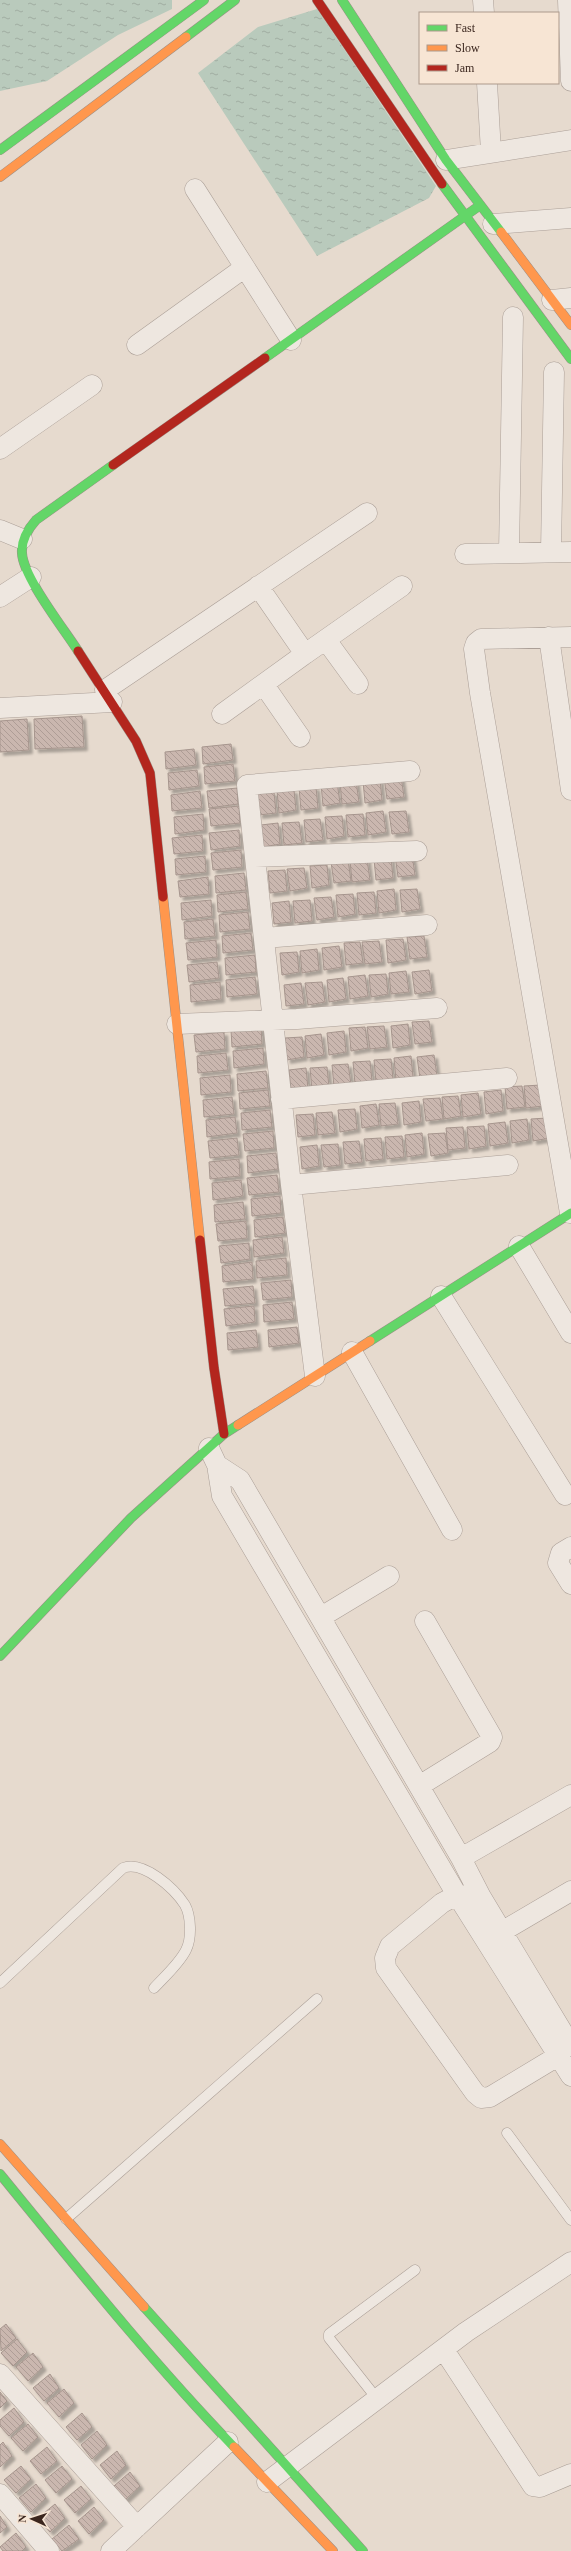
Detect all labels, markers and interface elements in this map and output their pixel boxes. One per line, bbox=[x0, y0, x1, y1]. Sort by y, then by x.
legend bbox=[419, 12, 559, 84]
text: Fast bbox=[455, 21, 476, 35]
text: Slow bbox=[455, 41, 480, 55]
text: Jam bbox=[455, 61, 475, 75]
north arrow bbox=[12, 2499, 52, 2539]
text: N bbox=[16, 2514, 28, 2523]

